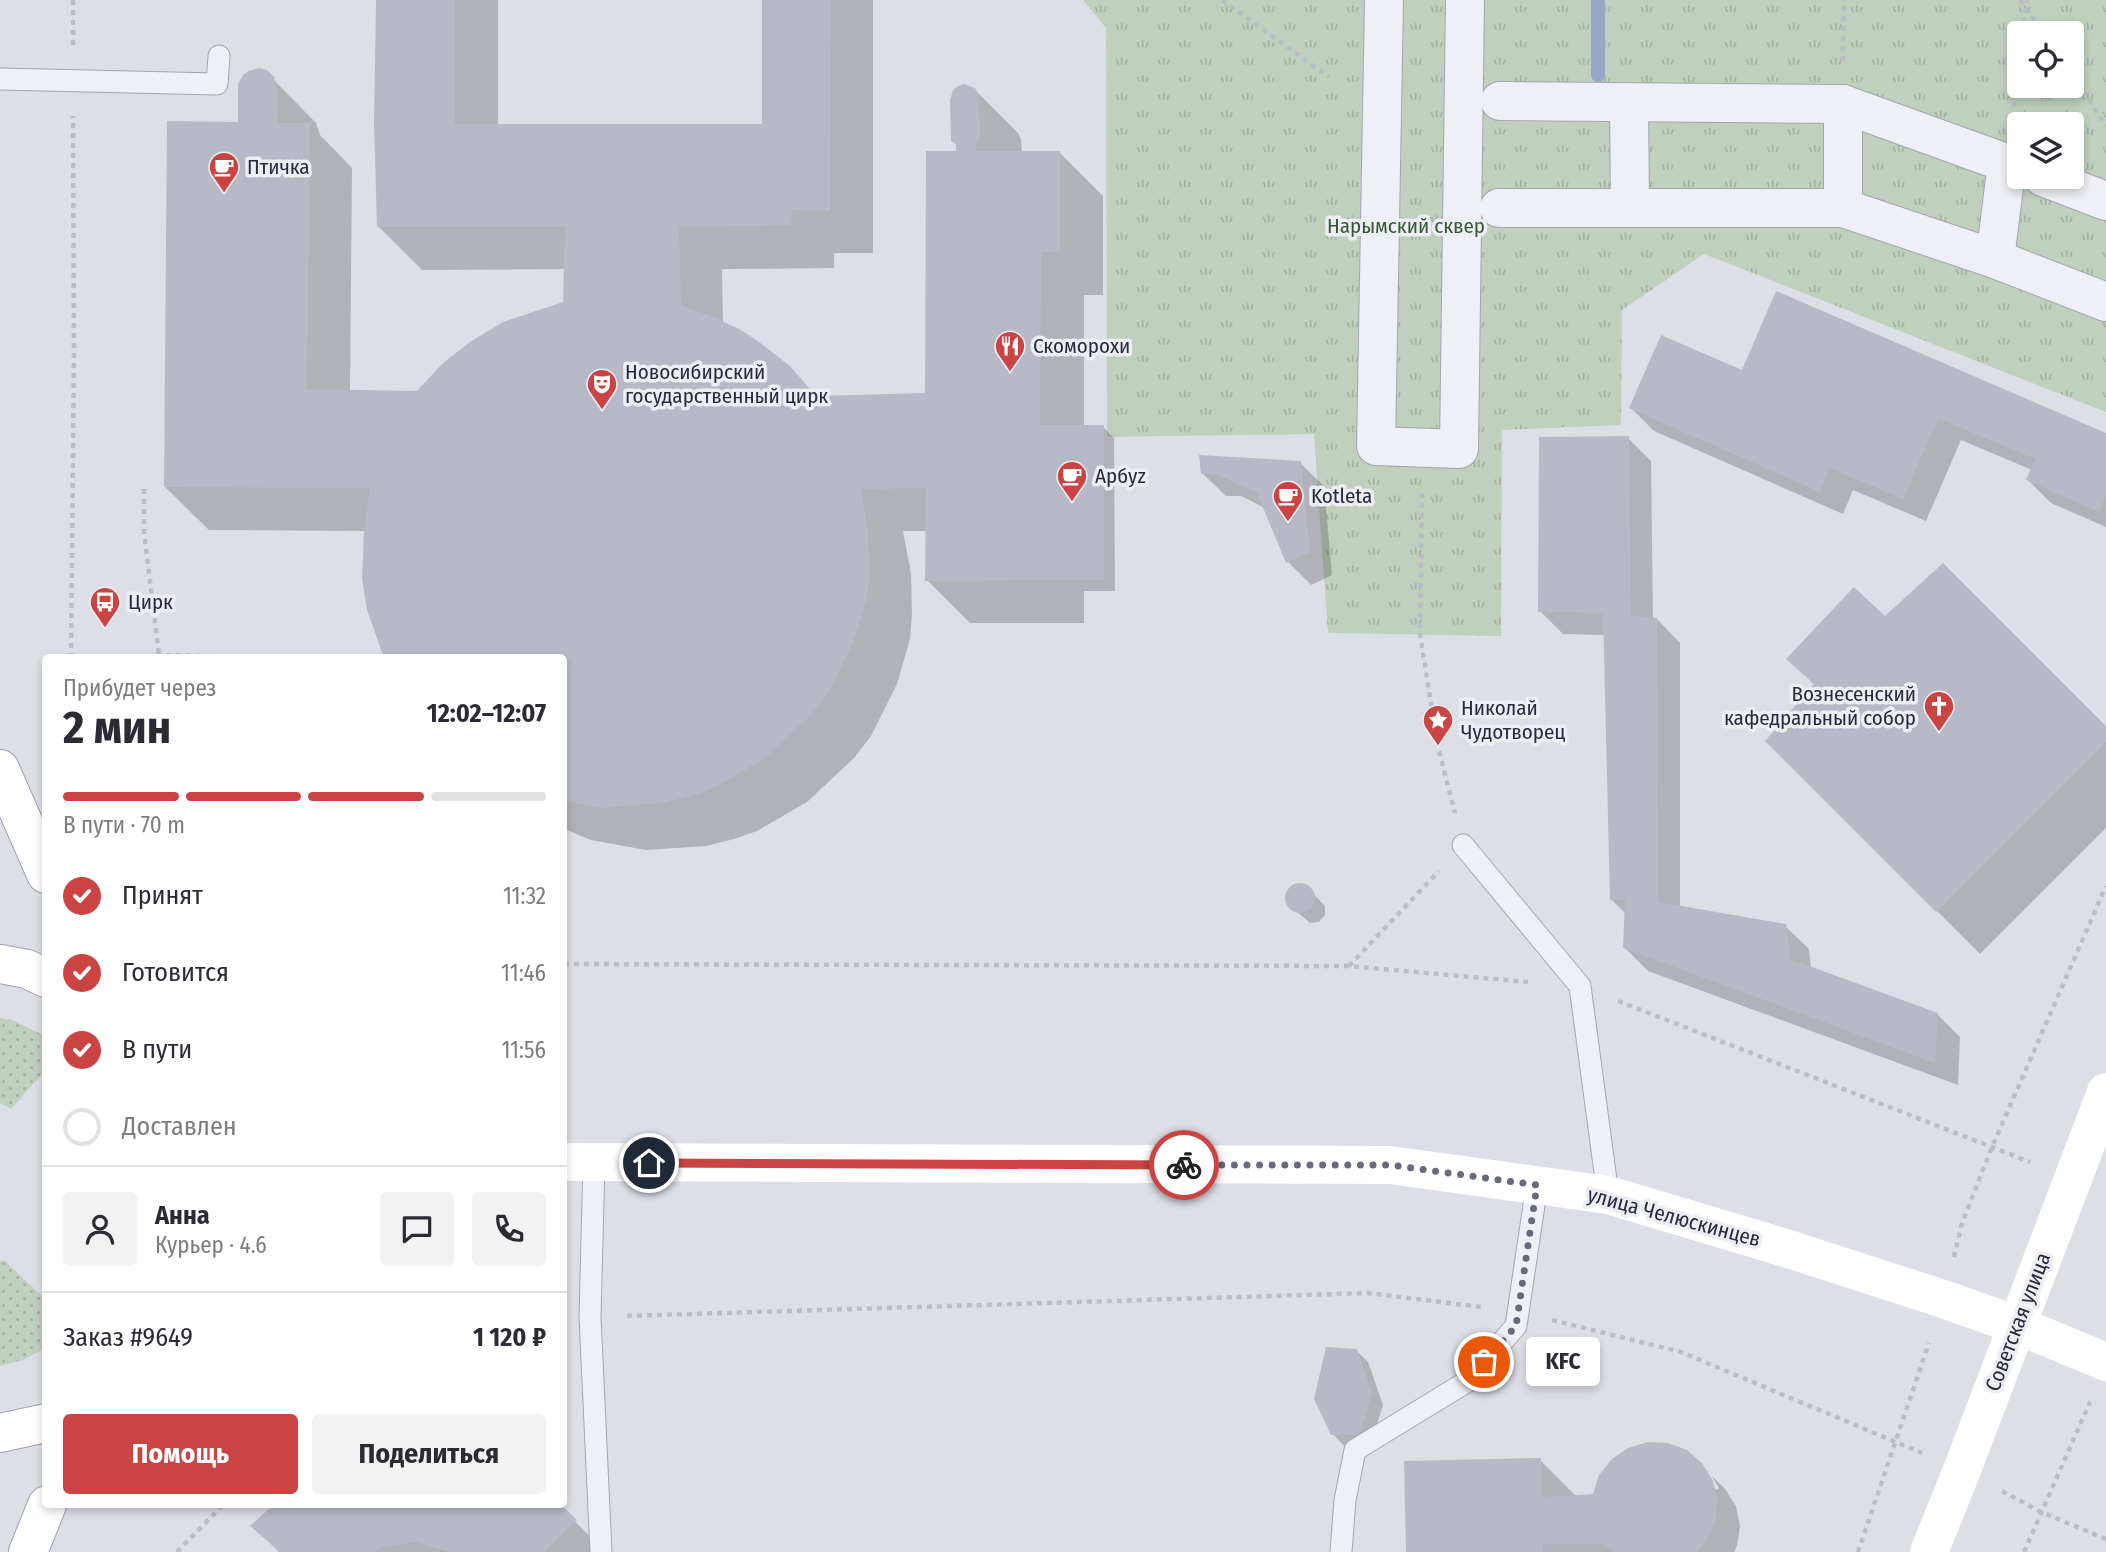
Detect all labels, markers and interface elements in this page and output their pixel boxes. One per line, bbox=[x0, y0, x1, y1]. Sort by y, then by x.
map controls bbox=[2007, 21, 2084, 189]
button: locate bbox=[2007, 21, 2084, 98]
button: layers bbox=[2007, 112, 2084, 189]
cafe icon: Птичка bbox=[207, 150, 241, 194]
place label: Птичка bbox=[247, 154, 310, 180]
park label: Нарымский сквер bbox=[1327, 213, 1485, 239]
restaurant icon: Скоморохи bbox=[993, 329, 1027, 373]
place label: Скоморохи bbox=[1033, 333, 1130, 359]
place label: Новосибирский государственный цирк bbox=[625, 359, 828, 409]
theatre icon: Новосибирский государственный цирк bbox=[585, 367, 619, 411]
cafe icon: Арбуz bbox=[1055, 459, 1089, 503]
place label: Арбуz bbox=[1095, 463, 1146, 489]
cafe icon: Kotleta bbox=[1271, 479, 1305, 523]
place label: Kotleta bbox=[1311, 483, 1372, 509]
bus stop icon: Цирк bbox=[88, 585, 122, 629]
place label: Цирк bbox=[128, 589, 173, 615]
text: Прибудет через bbox=[63, 674, 216, 702]
place label: Вознесенский кафедральный собор bbox=[1724, 681, 1916, 731]
church icon: Вознесенский кафедральный собор bbox=[1922, 689, 1956, 733]
place label: Николай Чудотворец bbox=[1461, 695, 1565, 745]
text: 12:02–12:07 bbox=[427, 698, 546, 729]
text: 2 мин bbox=[63, 700, 171, 755]
place icon: Николай Чудотворец bbox=[1421, 703, 1455, 747]
text: В пути · 70 m bbox=[63, 811, 185, 839]
icon: check bbox=[63, 877, 101, 915]
text: Принят bbox=[122, 880, 203, 911]
text: 11:32 bbox=[503, 882, 546, 910]
icon: check bbox=[63, 954, 101, 992]
text: Готовится bbox=[122, 957, 229, 988]
text: 11:46 bbox=[501, 959, 546, 987]
icon: check bbox=[63, 1031, 101, 1069]
text: В пути bbox=[122, 1034, 192, 1065]
text: 11:56 bbox=[501, 1036, 546, 1064]
text: Доставлен bbox=[122, 1111, 237, 1142]
courier bbox=[1149, 1130, 1219, 1200]
pin bbox=[619, 1133, 679, 1193]
icon: home bbox=[630, 1144, 668, 1182]
icon: bike bbox=[1165, 1146, 1203, 1184]
street label: улица Челюскинцев bbox=[1585, 1181, 1763, 1253]
button: person bbox=[63, 1192, 137, 1266]
button: chat bbox=[380, 1192, 454, 1266]
button: phone bbox=[472, 1192, 546, 1266]
text: Анна bbox=[155, 1200, 210, 1231]
text: Курьер · 4.6 bbox=[155, 1231, 267, 1259]
street label: Советская улица bbox=[1980, 1249, 2056, 1395]
text: Заказ #9649 bbox=[63, 1322, 193, 1353]
text: 1 120 ₽ bbox=[473, 1322, 546, 1353]
pin bbox=[1454, 1332, 1514, 1392]
callout: KFC bbox=[1526, 1338, 1600, 1386]
icon: bag bbox=[1465, 1343, 1503, 1381]
text: KFC bbox=[1545, 1347, 1581, 1375]
button: Помощь bbox=[63, 1414, 298, 1494]
button: Поделиться bbox=[312, 1414, 546, 1494]

